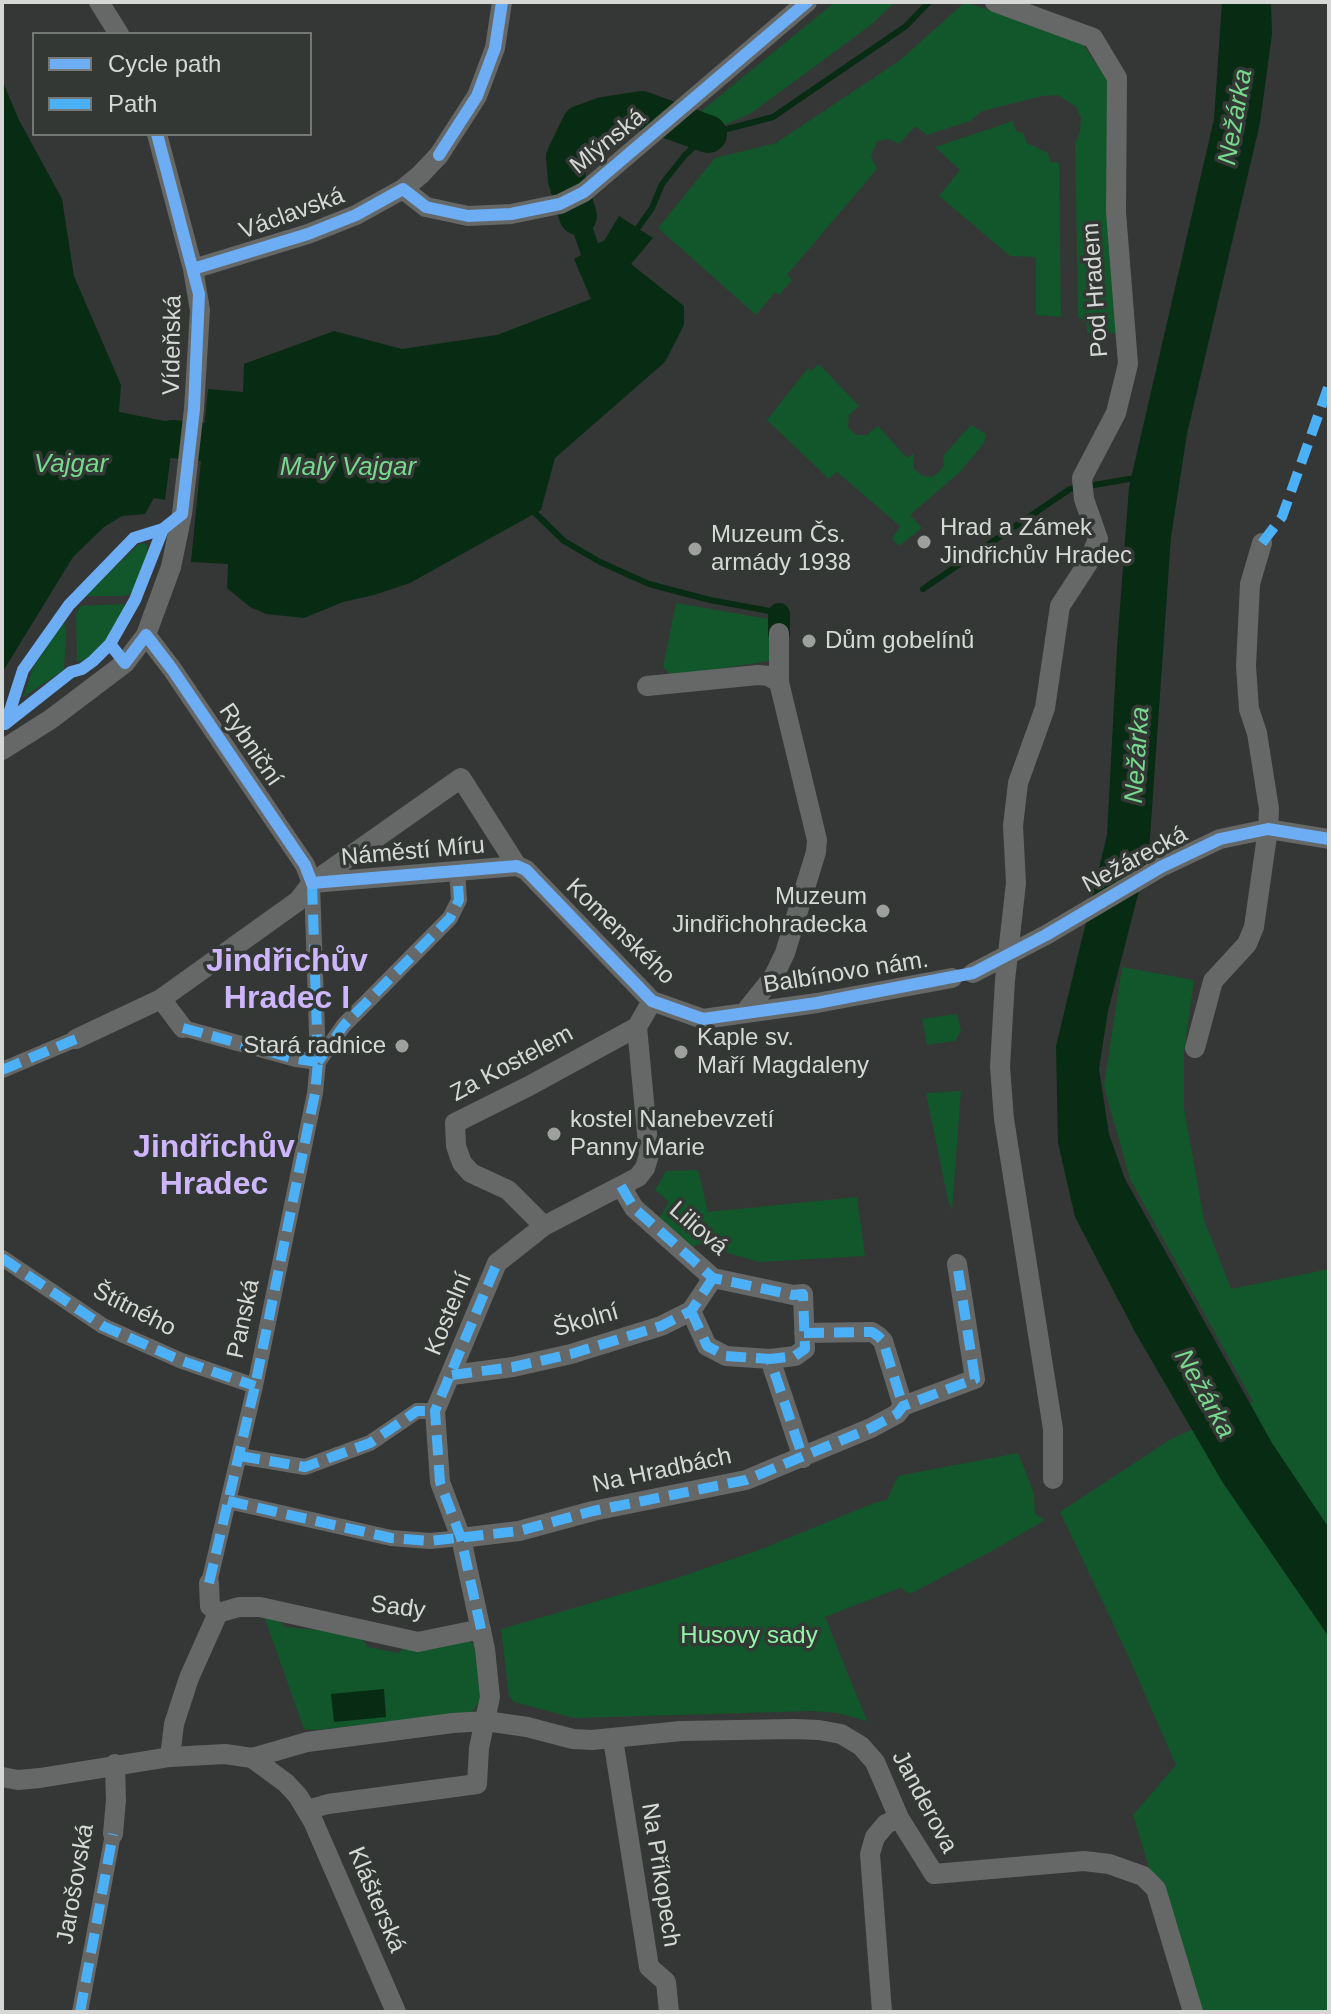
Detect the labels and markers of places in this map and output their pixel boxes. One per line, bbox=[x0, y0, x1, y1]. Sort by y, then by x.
place label: Hrad a Zámek Jindřichův Hradec bbox=[940, 514, 1132, 570]
place label: Muzeum Čs. armády 1938 bbox=[711, 521, 851, 577]
marker: Hrad a Zámek Jindřichův Hradec bbox=[915, 533, 933, 551]
marker: Muzeum Čs. armády 1938 bbox=[686, 540, 704, 558]
place label: Dům gobelínů bbox=[825, 627, 974, 655]
marker: Dům gobelínů bbox=[800, 632, 818, 650]
place label: Muzeum Jindřichohradecka bbox=[672, 883, 867, 939]
marker: Muzeum Jindřichohradecka bbox=[874, 902, 892, 920]
place label: Kaple sv. Maří Magdaleny bbox=[697, 1024, 869, 1080]
place label: Stará radnice bbox=[243, 1032, 386, 1060]
marker: Stará radnice bbox=[393, 1037, 411, 1055]
marker: Kaple sv. Maří Magdaleny bbox=[672, 1043, 690, 1061]
place label: kostel Nanebevzetí Panny Marie bbox=[570, 1106, 774, 1162]
marker: kostel Nanebevzetí Panny Marie bbox=[545, 1125, 563, 1143]

